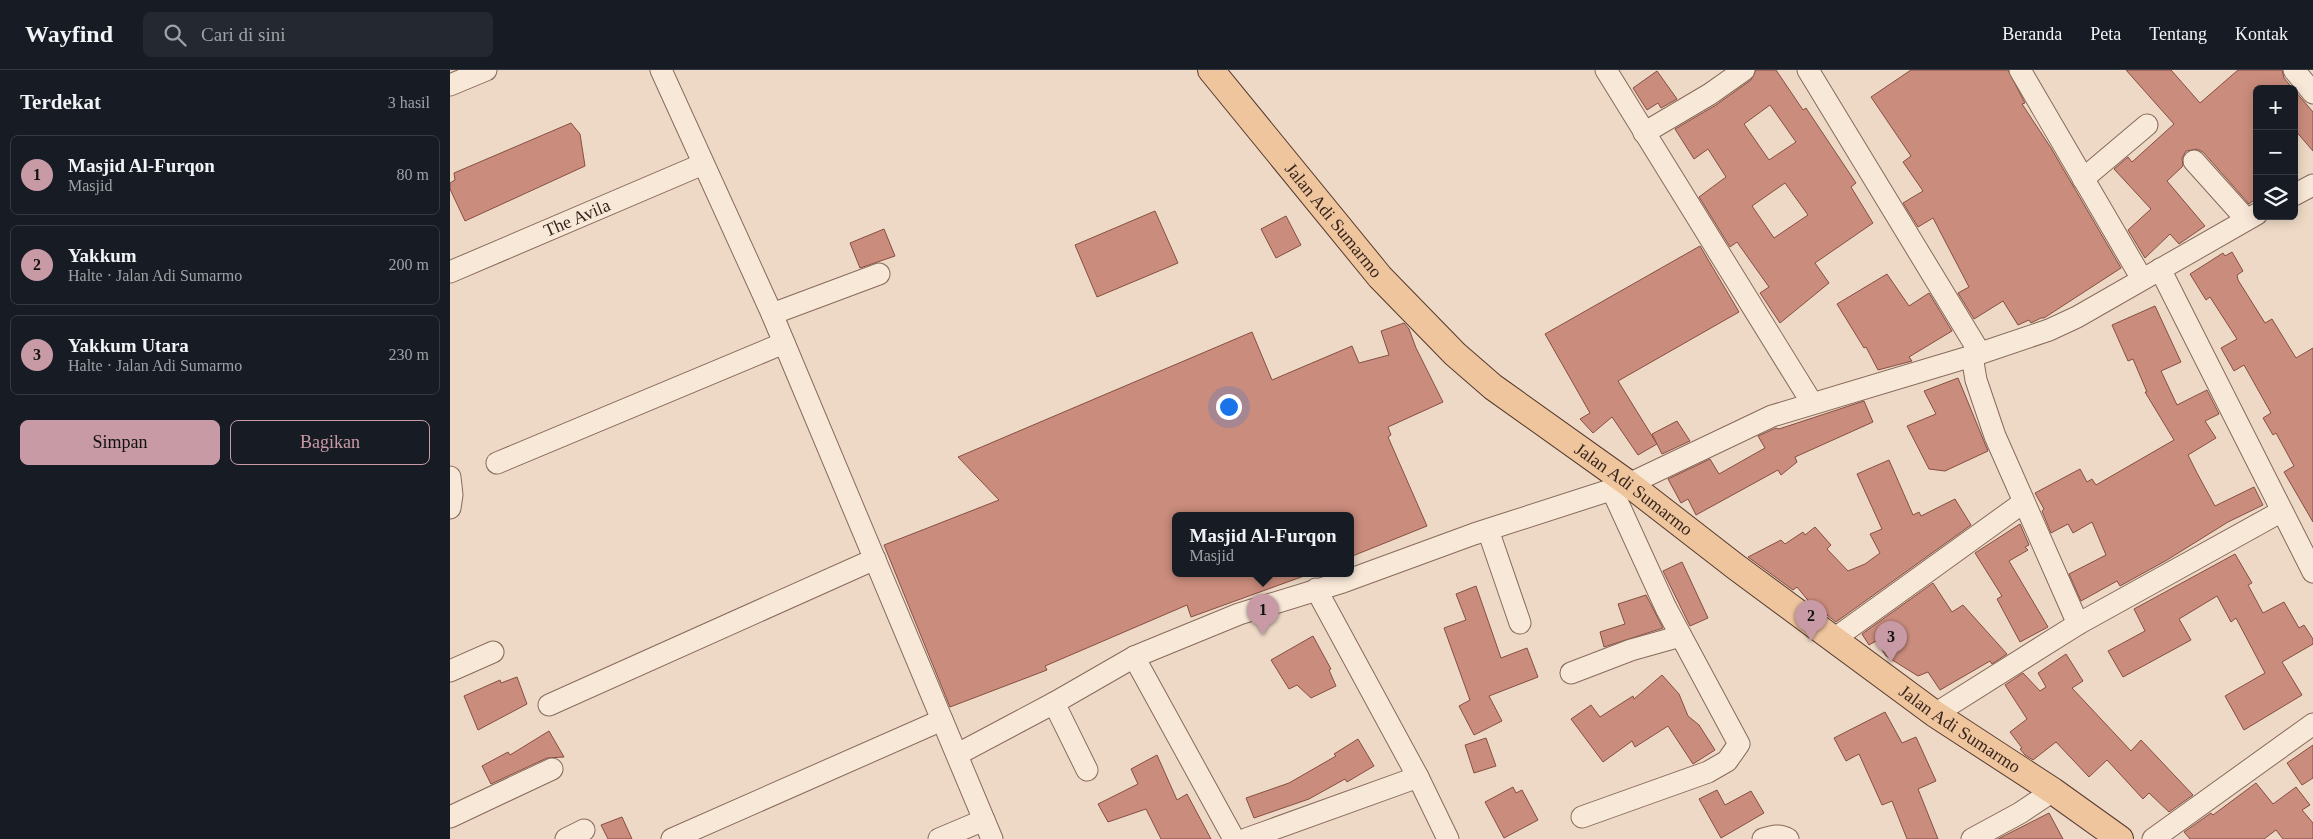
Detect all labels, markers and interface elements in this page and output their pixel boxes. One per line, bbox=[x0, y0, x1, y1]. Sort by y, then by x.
search box bbox=[143, 12, 493, 57]
text: Wayfind bbox=[25, 21, 113, 47]
icon: search bbox=[161, 21, 189, 49]
text: Cari di sini bbox=[201, 24, 285, 45]
text: Beranda bbox=[2002, 24, 2062, 44]
text: Peta bbox=[2090, 24, 2121, 44]
text: Tentang bbox=[2149, 24, 2207, 44]
text: Kontak bbox=[2235, 24, 2288, 44]
map controls bbox=[2253, 85, 2298, 220]
button: + bbox=[2253, 85, 2298, 130]
text: Terdekat bbox=[20, 90, 101, 114]
text: 3 hasil bbox=[388, 94, 430, 111]
button: − bbox=[2253, 130, 2298, 175]
text: Masjid Al-Furqon bbox=[68, 155, 215, 176]
street label: Jalan Adi Sumarmo bbox=[1281, 159, 1386, 282]
text: 1 bbox=[33, 166, 41, 183]
text: 80 m bbox=[397, 166, 429, 183]
button: layers bbox=[2253, 175, 2298, 220]
text: Masjid bbox=[68, 177, 112, 194]
street label: The Avila bbox=[541, 195, 613, 241]
text: Yakkum bbox=[68, 245, 137, 266]
text: 2 bbox=[33, 256, 41, 273]
text: 200 m bbox=[389, 256, 429, 273]
text: Halte · Jalan Adi Sumarmo bbox=[68, 267, 242, 284]
text: Yakkum Utara bbox=[68, 335, 189, 356]
text: 3 bbox=[33, 346, 41, 363]
text: 230 m bbox=[389, 346, 429, 363]
text: Halte · Jalan Adi Sumarmo bbox=[68, 357, 242, 374]
your location bbox=[1216, 394, 1242, 420]
button: Simpan bbox=[20, 420, 220, 465]
button: Bagikan bbox=[230, 420, 430, 465]
street label: Jalan Adi Sumarmo bbox=[1571, 439, 1697, 540]
popup bbox=[1172, 512, 1354, 577]
text: Masjid Al-Furqon bbox=[1190, 525, 1336, 546]
text: Masjid bbox=[1190, 547, 1234, 564]
pin: 1 bbox=[1247, 594, 1279, 635]
pin: 2 bbox=[1795, 600, 1827, 641]
pin: 3 bbox=[1875, 621, 1907, 662]
street label: Jalan Adi Sumarmo bbox=[1895, 681, 2024, 777]

